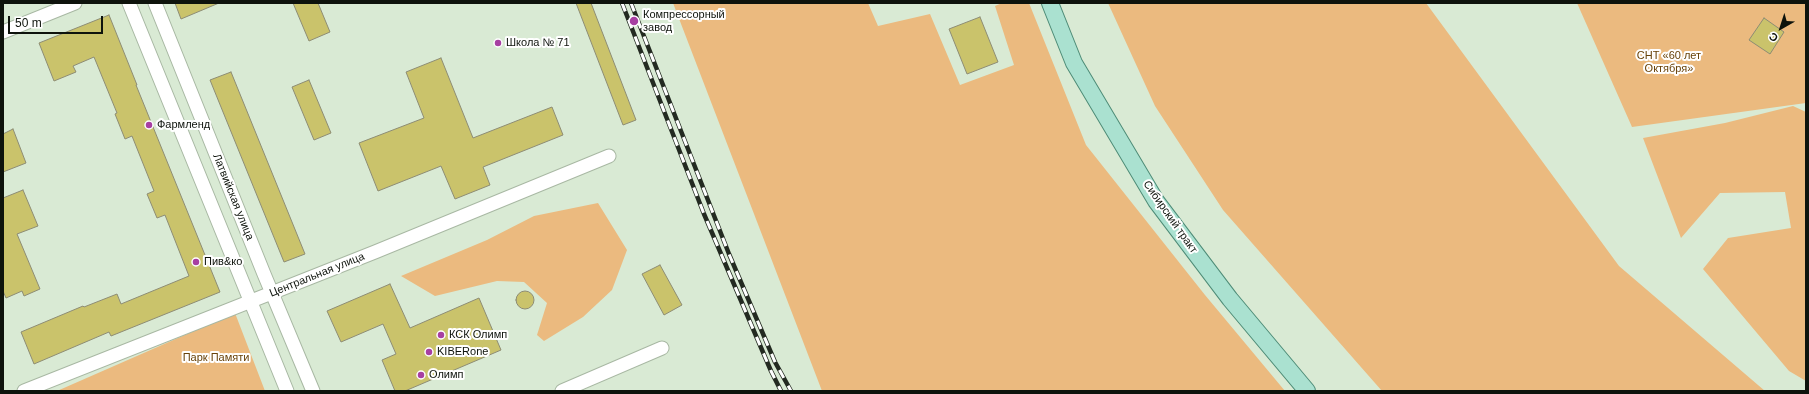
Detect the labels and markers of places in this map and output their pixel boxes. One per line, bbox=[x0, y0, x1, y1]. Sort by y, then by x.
place label: Компрессорный завод bbox=[643, 8, 725, 34]
marker: Компрессорный завод bbox=[628, 15, 640, 27]
place label: Школа № 71 bbox=[506, 36, 570, 50]
marker: Школа № 71 bbox=[493, 38, 503, 48]
place label: Фармленд bbox=[157, 118, 210, 132]
marker: Фармленд bbox=[144, 120, 154, 130]
place label: Пив&ко bbox=[204, 255, 242, 269]
marker: Пив&ко bbox=[191, 257, 201, 267]
place label: КСК Олимп bbox=[449, 328, 507, 342]
marker: КСК Олимп bbox=[436, 330, 446, 340]
place label: KIBERone bbox=[437, 345, 488, 359]
marker: KIBERone bbox=[424, 347, 434, 357]
place label: Олимп bbox=[429, 368, 464, 382]
marker: Олимп bbox=[416, 370, 426, 380]

